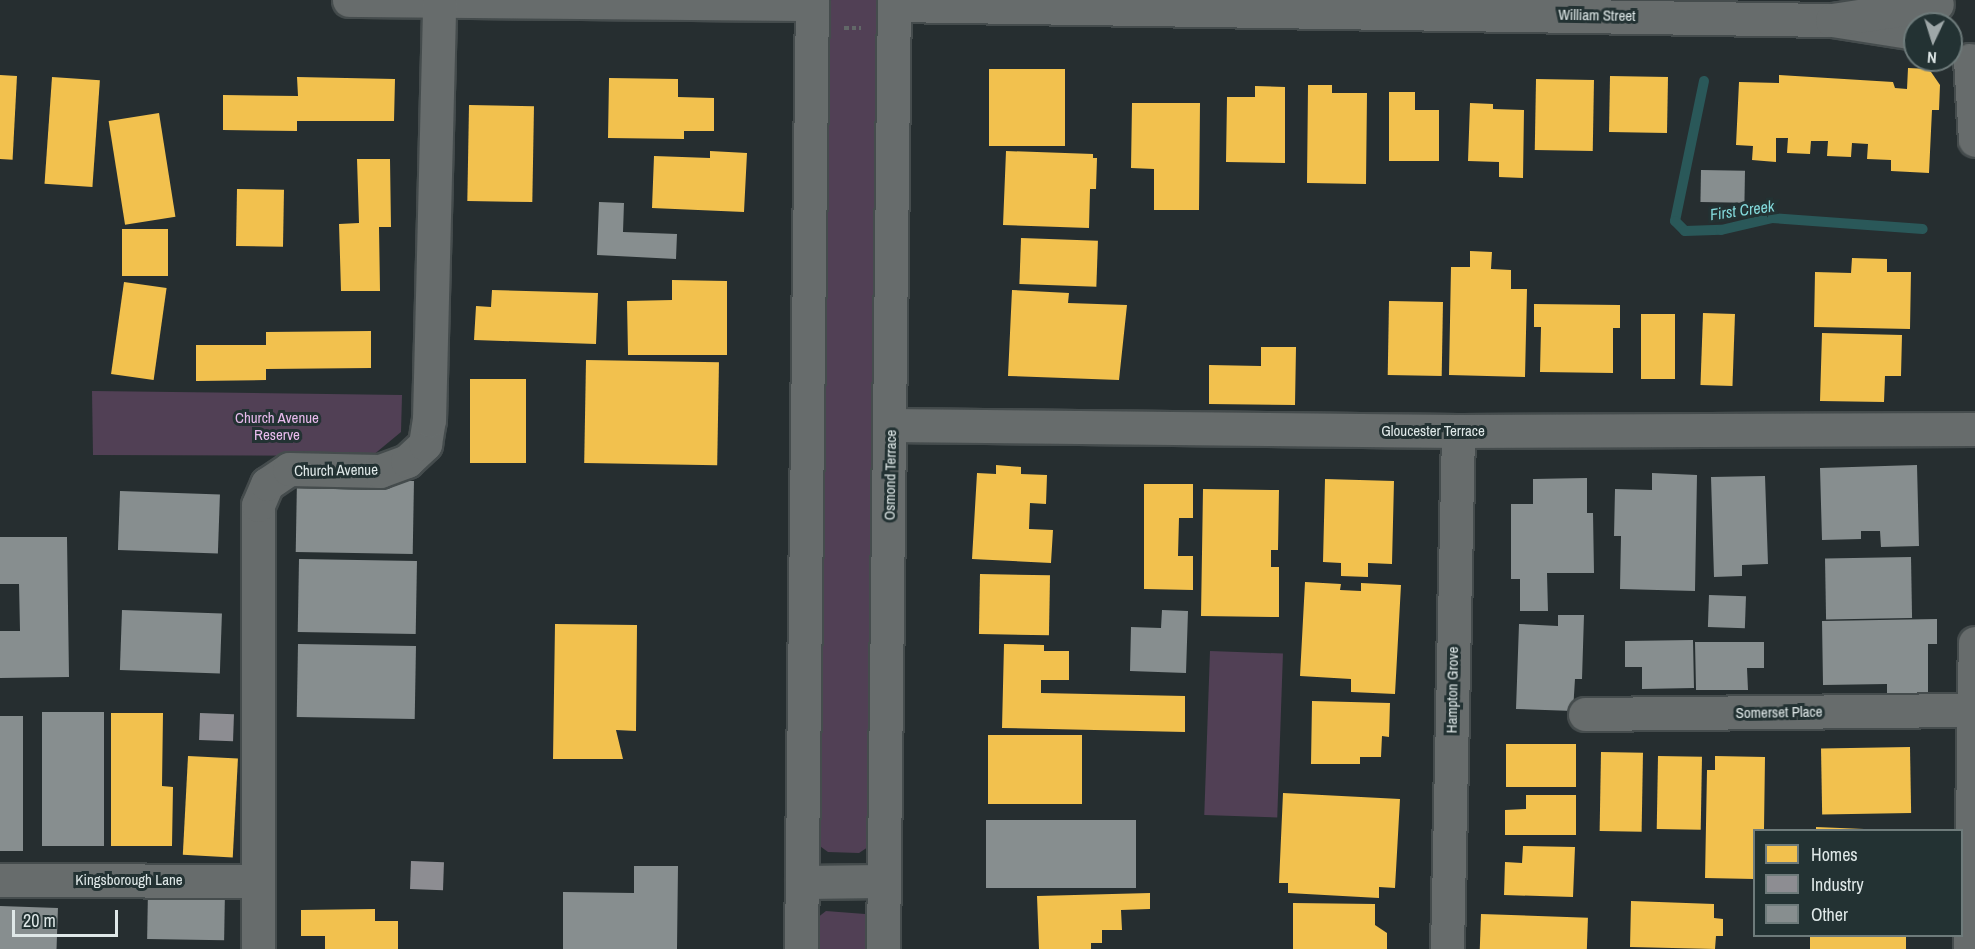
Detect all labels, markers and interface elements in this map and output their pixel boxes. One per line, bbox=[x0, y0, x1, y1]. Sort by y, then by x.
street label: William Street bbox=[1558, 5, 1636, 25]
north arrow bbox=[1903, 12, 1963, 72]
text: N bbox=[1926, 47, 1937, 69]
water label: First Creek bbox=[1709, 196, 1775, 224]
park label: Church Avenue Reserve bbox=[235, 408, 319, 443]
street label: Gloucester Terrace bbox=[1381, 422, 1485, 440]
street label: Osmond Terrace bbox=[880, 429, 900, 521]
street label: Church Avenue bbox=[294, 460, 378, 480]
street label: Hampton Grove bbox=[1442, 646, 1462, 734]
street label: Somerset Place bbox=[1735, 702, 1823, 722]
legend bbox=[1753, 829, 1963, 937]
text: Homes bbox=[1811, 842, 1858, 867]
street label: Kingsborough Lane bbox=[75, 871, 183, 889]
text: Industry bbox=[1811, 872, 1864, 897]
scale bar bbox=[15, 898, 122, 936]
text: Other bbox=[1811, 902, 1848, 927]
text: 20 m bbox=[23, 908, 56, 933]

